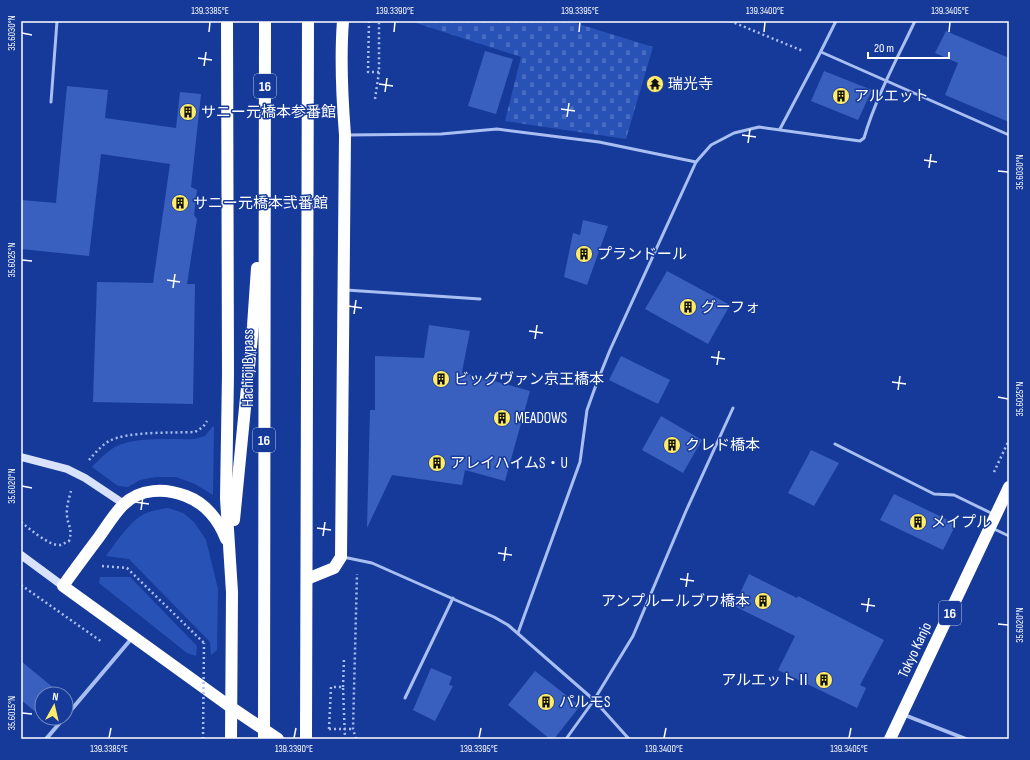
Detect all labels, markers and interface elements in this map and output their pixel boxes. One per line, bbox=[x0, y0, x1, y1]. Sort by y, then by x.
text: 139.3385°E bbox=[191, 5, 229, 17]
text: 139.3390°E bbox=[376, 5, 414, 17]
text: 139.3395°E bbox=[561, 5, 599, 17]
text: 139.3400°E bbox=[746, 5, 784, 17]
text: 139.3405°E bbox=[931, 5, 969, 17]
text: 35.6030°N bbox=[6, 15, 18, 51]
scale bar bbox=[868, 34, 949, 60]
text: 20 m bbox=[874, 41, 894, 56]
road number: 16 bbox=[254, 74, 276, 98]
temple icon: 瑞光寺 bbox=[645, 74, 665, 94]
place label: 瑞光寺 bbox=[668, 75, 713, 94]
building icon: アルエット bbox=[831, 86, 851, 106]
place label: アルエット bbox=[854, 87, 929, 106]
building icon: サニー元橋本参番館 bbox=[178, 102, 198, 122]
place label: サニー元橋本参番館 bbox=[201, 103, 336, 122]
text: 35.6030°N bbox=[1014, 154, 1026, 190]
building icon: サニー元橋本弐番館 bbox=[170, 193, 190, 213]
place label: サニー元橋本弐番館 bbox=[193, 194, 328, 213]
text: 35.6025°N bbox=[6, 243, 18, 277]
building icon: プランドール bbox=[574, 244, 594, 264]
place label: プランドール bbox=[597, 245, 687, 264]
building icon: グーフォ bbox=[678, 297, 698, 317]
place label: グーフォ bbox=[701, 298, 760, 317]
street label: Hachioji Bypass bbox=[239, 329, 258, 407]
building icon: ビッグヴァン京王橋本 bbox=[431, 369, 451, 389]
place label: ビッグヴァン京王橋本 bbox=[454, 370, 604, 389]
text: 35.6025°N bbox=[1014, 382, 1026, 416]
building icon: MEADOWS bbox=[492, 408, 512, 428]
place label: MEADOWS bbox=[515, 409, 567, 428]
road number: 16 bbox=[253, 428, 275, 452]
building icon: クレド橋本 bbox=[662, 435, 682, 455]
place label: クレド橋本 bbox=[685, 436, 760, 455]
building icon: アレイハイムS・U bbox=[427, 453, 447, 473]
place label: アレイハイムS・U bbox=[450, 454, 568, 473]
text: 35.6020°N bbox=[6, 468, 18, 504]
building icon: メイプル bbox=[908, 512, 928, 532]
place label: メイプル bbox=[931, 513, 991, 532]
building icon: アンプルールブワ橋本 bbox=[753, 591, 773, 611]
place label: アンプルールブワ橋本 bbox=[601, 592, 750, 611]
road number: 16 bbox=[939, 601, 961, 625]
text: 35.6020°N bbox=[1014, 607, 1026, 643]
street label: Tokyo Kanjo bbox=[894, 619, 936, 681]
building icon: アルエットⅡ bbox=[814, 670, 834, 690]
place label: アルエットⅡ bbox=[721, 671, 811, 690]
north arrow bbox=[34, 686, 74, 726]
text: N bbox=[52, 690, 59, 703]
building icon: パルモS bbox=[536, 692, 556, 712]
place label: パルモS bbox=[559, 693, 610, 712]
text: 35.6015°N bbox=[6, 696, 18, 730]
text: 139.3385°E bbox=[90, 743, 128, 755]
text: 139.3390°E bbox=[275, 743, 313, 755]
text: 139.3395°E bbox=[460, 743, 498, 755]
text: 139.3400°E bbox=[645, 743, 683, 755]
text: 139.3405°E bbox=[830, 743, 868, 755]

